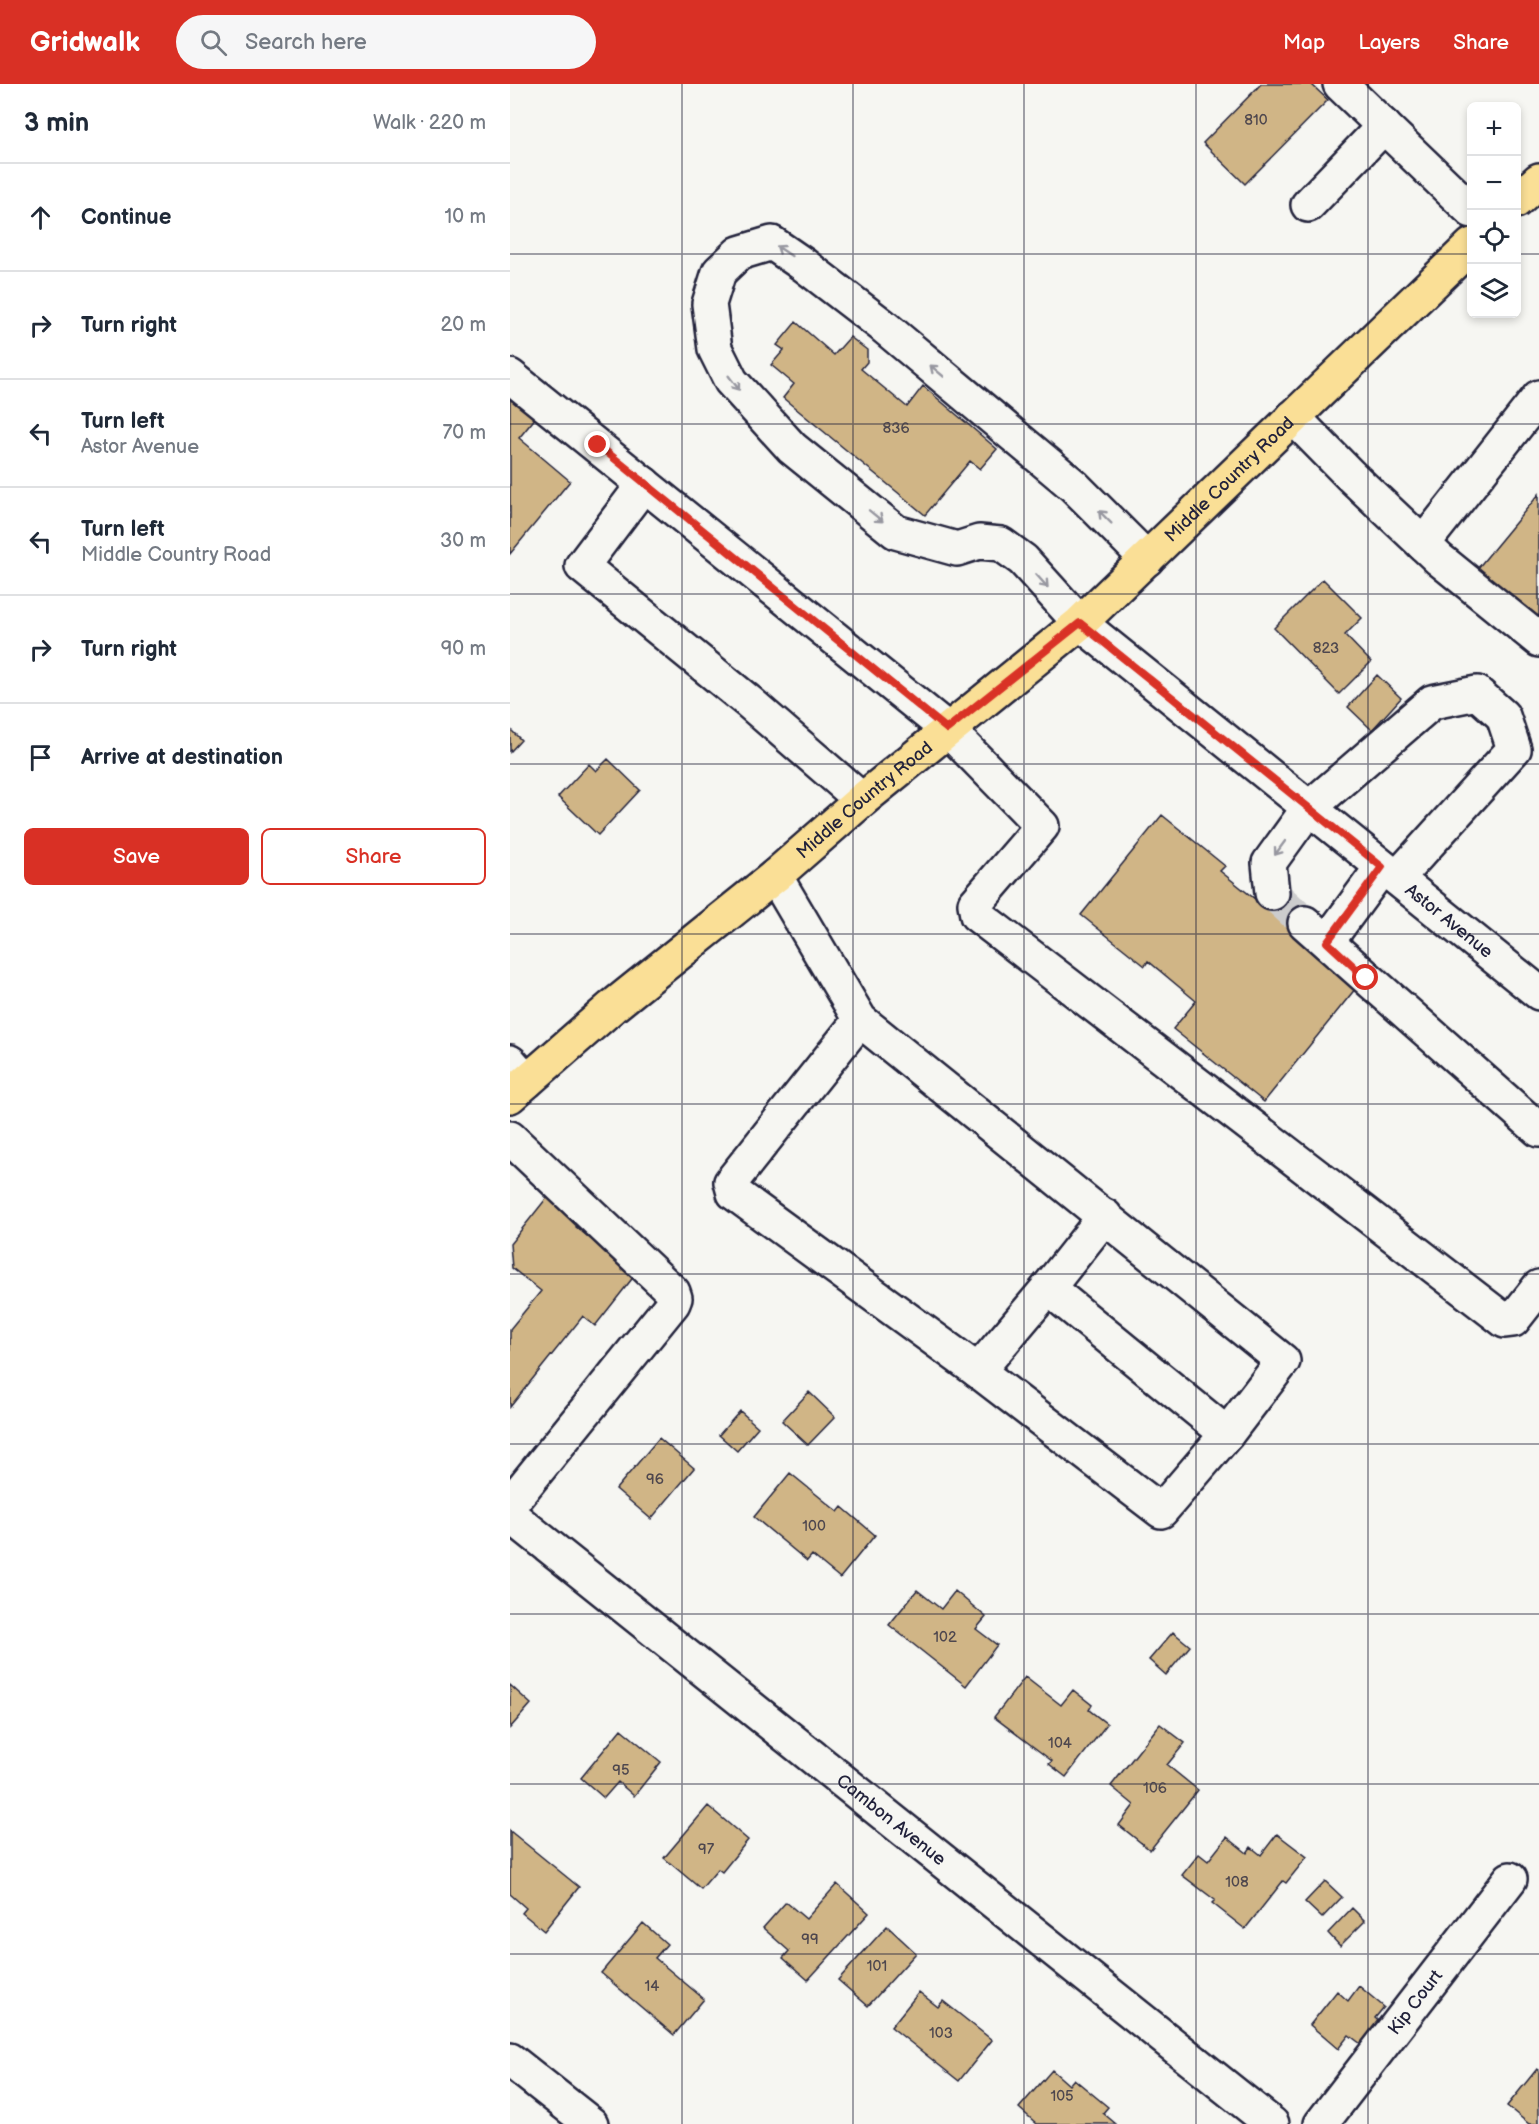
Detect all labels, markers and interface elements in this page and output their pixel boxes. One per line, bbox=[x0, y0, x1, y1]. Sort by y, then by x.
search box bbox=[176, 15, 596, 69]
text: Gridwalk bbox=[30, 26, 140, 59]
icon: search bbox=[197, 26, 230, 59]
text: Search here bbox=[245, 29, 367, 56]
text: Map bbox=[1283, 30, 1325, 55]
text: Layers bbox=[1358, 30, 1420, 55]
text: Share bbox=[1453, 30, 1509, 55]
map controls bbox=[1467, 102, 1521, 318]
button: + bbox=[1467, 102, 1521, 156]
text: 3 min bbox=[24, 108, 89, 139]
text: Walk · 220 m bbox=[373, 111, 486, 135]
house number: 810 bbox=[1244, 111, 1268, 130]
button: − bbox=[1467, 156, 1521, 210]
icon: ahead bbox=[24, 201, 57, 234]
text: Continue bbox=[81, 204, 171, 231]
text: 10 m bbox=[445, 205, 486, 229]
button: locate bbox=[1467, 210, 1521, 264]
one-way arrow bbox=[776, 245, 793, 257]
button: layers bbox=[1467, 264, 1521, 318]
icon: right bbox=[24, 309, 57, 342]
text: Turn right bbox=[81, 312, 177, 339]
text: 20 m bbox=[441, 313, 486, 337]
one-way arrow bbox=[930, 364, 945, 378]
one-way arrow bbox=[727, 375, 740, 391]
text: Turn left bbox=[81, 408, 165, 435]
street label: Middle Country Road bbox=[1161, 413, 1298, 547]
icon: left bbox=[24, 417, 57, 450]
house number: 836 bbox=[882, 419, 910, 438]
text: 70 m bbox=[442, 421, 486, 445]
route end bbox=[584, 431, 610, 457]
text: Astor Avenue bbox=[81, 435, 199, 459]
one-way arrow bbox=[868, 509, 884, 522]
one-way arrow bbox=[1098, 510, 1113, 525]
text: Turn left bbox=[81, 516, 165, 543]
icon: left bbox=[24, 525, 57, 558]
text: 30 m bbox=[440, 529, 486, 553]
text: Middle Country Road bbox=[81, 543, 271, 567]
one-way arrow bbox=[1035, 574, 1050, 589]
icon: right bbox=[24, 633, 57, 666]
text: Turn right bbox=[81, 636, 177, 663]
text: 90 m bbox=[441, 637, 486, 661]
house number: 823 bbox=[1313, 639, 1339, 658]
street label: Middle Country Road bbox=[792, 737, 937, 863]
icon: arrive bbox=[24, 741, 57, 774]
text: Arrive at destination bbox=[81, 744, 283, 771]
button: Save bbox=[24, 828, 249, 885]
button: Share bbox=[261, 828, 486, 885]
one-way arrow bbox=[1274, 839, 1286, 855]
street label: Astor Avenue bbox=[1401, 879, 1497, 963]
route start bbox=[1352, 964, 1378, 990]
house number: 96 bbox=[646, 1470, 664, 1489]
house number: 100 bbox=[802, 1517, 826, 1536]
house number: 102 bbox=[933, 1628, 957, 1647]
house number: 104 bbox=[1048, 1734, 1072, 1753]
house number: 95 bbox=[612, 1761, 630, 1780]
street label: Cambon Avenue bbox=[832, 1770, 950, 1870]
house number: 106 bbox=[1143, 1779, 1167, 1798]
house number: 97 bbox=[698, 1840, 715, 1859]
house number: 108 bbox=[1225, 1873, 1249, 1892]
house number: 99 bbox=[801, 1930, 819, 1949]
house number: 101 bbox=[867, 1957, 887, 1976]
street label: Kip Court bbox=[1384, 1965, 1447, 2039]
house number: 14 bbox=[645, 1977, 659, 1996]
house number: 103 bbox=[929, 2024, 953, 2043]
house number: 105 bbox=[1050, 2087, 1074, 2106]

